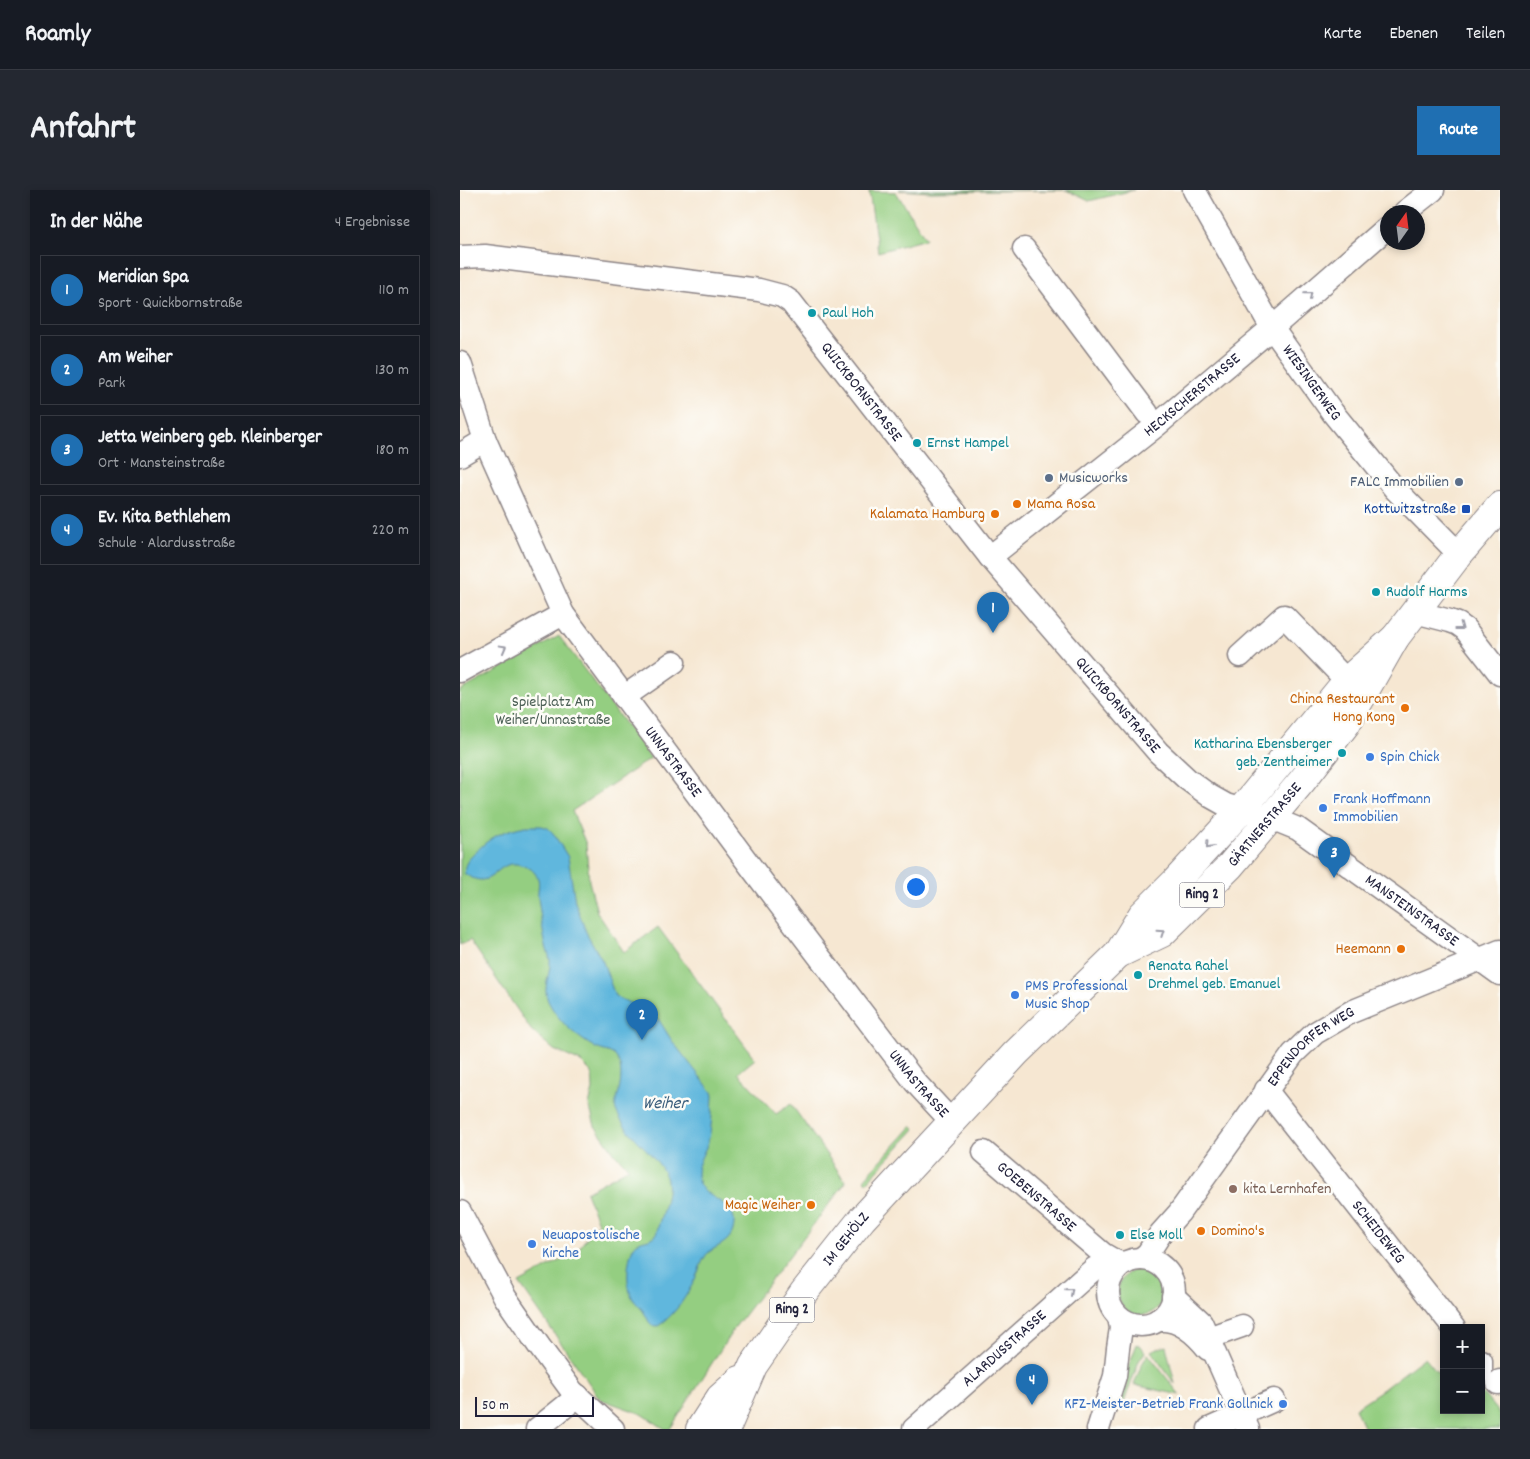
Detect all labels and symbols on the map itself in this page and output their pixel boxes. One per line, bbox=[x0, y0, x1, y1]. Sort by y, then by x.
north arrow bbox=[1380, 205, 1425, 250]
one-way arrow bbox=[1304, 292, 1313, 301]
place label: Paul Hoh bbox=[822, 302, 874, 325]
marker: Paul Hoh bbox=[806, 307, 818, 319]
street label: QUICKBORNSTRASSE bbox=[815, 337, 908, 448]
street label: WIESINGERWEG bbox=[1276, 340, 1347, 426]
street label: HECKSCHERSTRASSE bbox=[1139, 347, 1246, 443]
place label: Ernst Hampel bbox=[927, 432, 1009, 455]
marker: Ernst Hampel bbox=[911, 437, 923, 449]
place label: Musicworks bbox=[1059, 467, 1128, 490]
place label: FALC Immobilien bbox=[1350, 471, 1449, 494]
marker: Musicworks bbox=[1043, 472, 1055, 484]
marker: FALC Immobilien bbox=[1453, 476, 1465, 488]
place label: Mama Rosa bbox=[1027, 493, 1096, 516]
marker: Mama Rosa bbox=[1011, 498, 1023, 510]
place label: Kottwitzstraße bbox=[1364, 498, 1456, 521]
place label: Kalamata Hamburg bbox=[870, 503, 985, 526]
marker: Kottwitzstraße bbox=[1460, 503, 1472, 515]
marker: Kalamata Hamburg bbox=[989, 508, 1001, 520]
place label: Rudolf Harms bbox=[1386, 581, 1468, 604]
marker: Rudolf Harms bbox=[1370, 586, 1382, 598]
pin: 1 bbox=[977, 592, 1009, 633]
one-way arrow bbox=[1454, 621, 1464, 630]
one-way arrow bbox=[497, 644, 506, 654]
street label: QUICKBORNSTRASSE bbox=[1070, 652, 1167, 759]
place label: China Restaurant Hong Kong bbox=[1290, 688, 1395, 729]
park label: Spielplatz Am Weiher/Unnastraße bbox=[496, 691, 610, 732]
marker: China Restaurant Hong Kong bbox=[1399, 702, 1411, 714]
street label: UNNASTRASSE bbox=[639, 722, 708, 803]
place label: Katharina Ebensberger geb. Zentheimer bbox=[1194, 733, 1332, 774]
place label: Spin Chick bbox=[1380, 746, 1440, 769]
marker: Katharina Ebensberger geb. Zentheimer bbox=[1336, 747, 1348, 759]
marker: Spin Chick bbox=[1364, 751, 1376, 763]
street label: GÄRTNERSTRASSE bbox=[1222, 777, 1308, 872]
place label: Frank Hoffmann Immobilien bbox=[1333, 788, 1431, 829]
marker: Frank Hoffmann Immobilien bbox=[1317, 802, 1329, 814]
pin: 3 bbox=[1318, 837, 1350, 878]
one-way arrow bbox=[1206, 840, 1215, 849]
street label: MANSTEINSTRASSE bbox=[1360, 869, 1464, 953]
your location bbox=[903, 874, 929, 900]
road number: Ring 2 bbox=[1180, 882, 1224, 908]
one-way arrow bbox=[1155, 929, 1165, 938]
place label: Heemann bbox=[1335, 938, 1391, 961]
marker: Heemann bbox=[1395, 943, 1407, 955]
place label: Renata Rahel Drehmel geb. Emanuel bbox=[1148, 955, 1280, 996]
marker: Renata Rahel Drehmel geb. Emanuel bbox=[1132, 969, 1144, 981]
place label: PMS Professional Music Shop bbox=[1025, 975, 1128, 1016]
marker: PMS Professional Music Shop bbox=[1009, 989, 1021, 1001]
pin: 2 bbox=[626, 999, 658, 1040]
street label: EPPENDORFER WEG bbox=[1262, 1001, 1359, 1092]
street label: UNNASTRASSE bbox=[883, 1045, 955, 1124]
water label: Weiher bbox=[643, 1092, 690, 1117]
street label: GOEBENSTRASSE bbox=[991, 1156, 1082, 1238]
place label: kita Lernhafen bbox=[1243, 1178, 1331, 1201]
marker: kita Lernhafen bbox=[1227, 1183, 1239, 1195]
place label: Magic Weiher bbox=[725, 1194, 801, 1217]
street label: SCHEIDEWEG bbox=[1346, 1195, 1411, 1269]
marker: Magic Weiher bbox=[805, 1199, 817, 1211]
street label: IM GEHÖLZ bbox=[817, 1207, 875, 1271]
place label: Domino's bbox=[1211, 1220, 1265, 1243]
place label: Neuapostolische Kirche bbox=[542, 1224, 640, 1265]
place label: Else Moll bbox=[1130, 1224, 1183, 1247]
marker: Domino's bbox=[1195, 1225, 1207, 1237]
marker: Else Moll bbox=[1114, 1229, 1126, 1241]
marker: Neuapostolische Kirche bbox=[526, 1238, 538, 1250]
one-way arrow bbox=[1064, 1289, 1073, 1297]
road number: Ring 2 bbox=[770, 1298, 814, 1322]
street label: ALARDUSSTRASSE bbox=[957, 1304, 1052, 1392]
pin: 4 bbox=[1016, 1364, 1048, 1405]
place label: KFZ-Meister-Betrieb Frank Gollnick bbox=[1064, 1393, 1273, 1416]
scale bar bbox=[475, 1394, 594, 1417]
marker: KFZ-Meister-Betrieb Frank Gollnick bbox=[1277, 1398, 1289, 1410]

